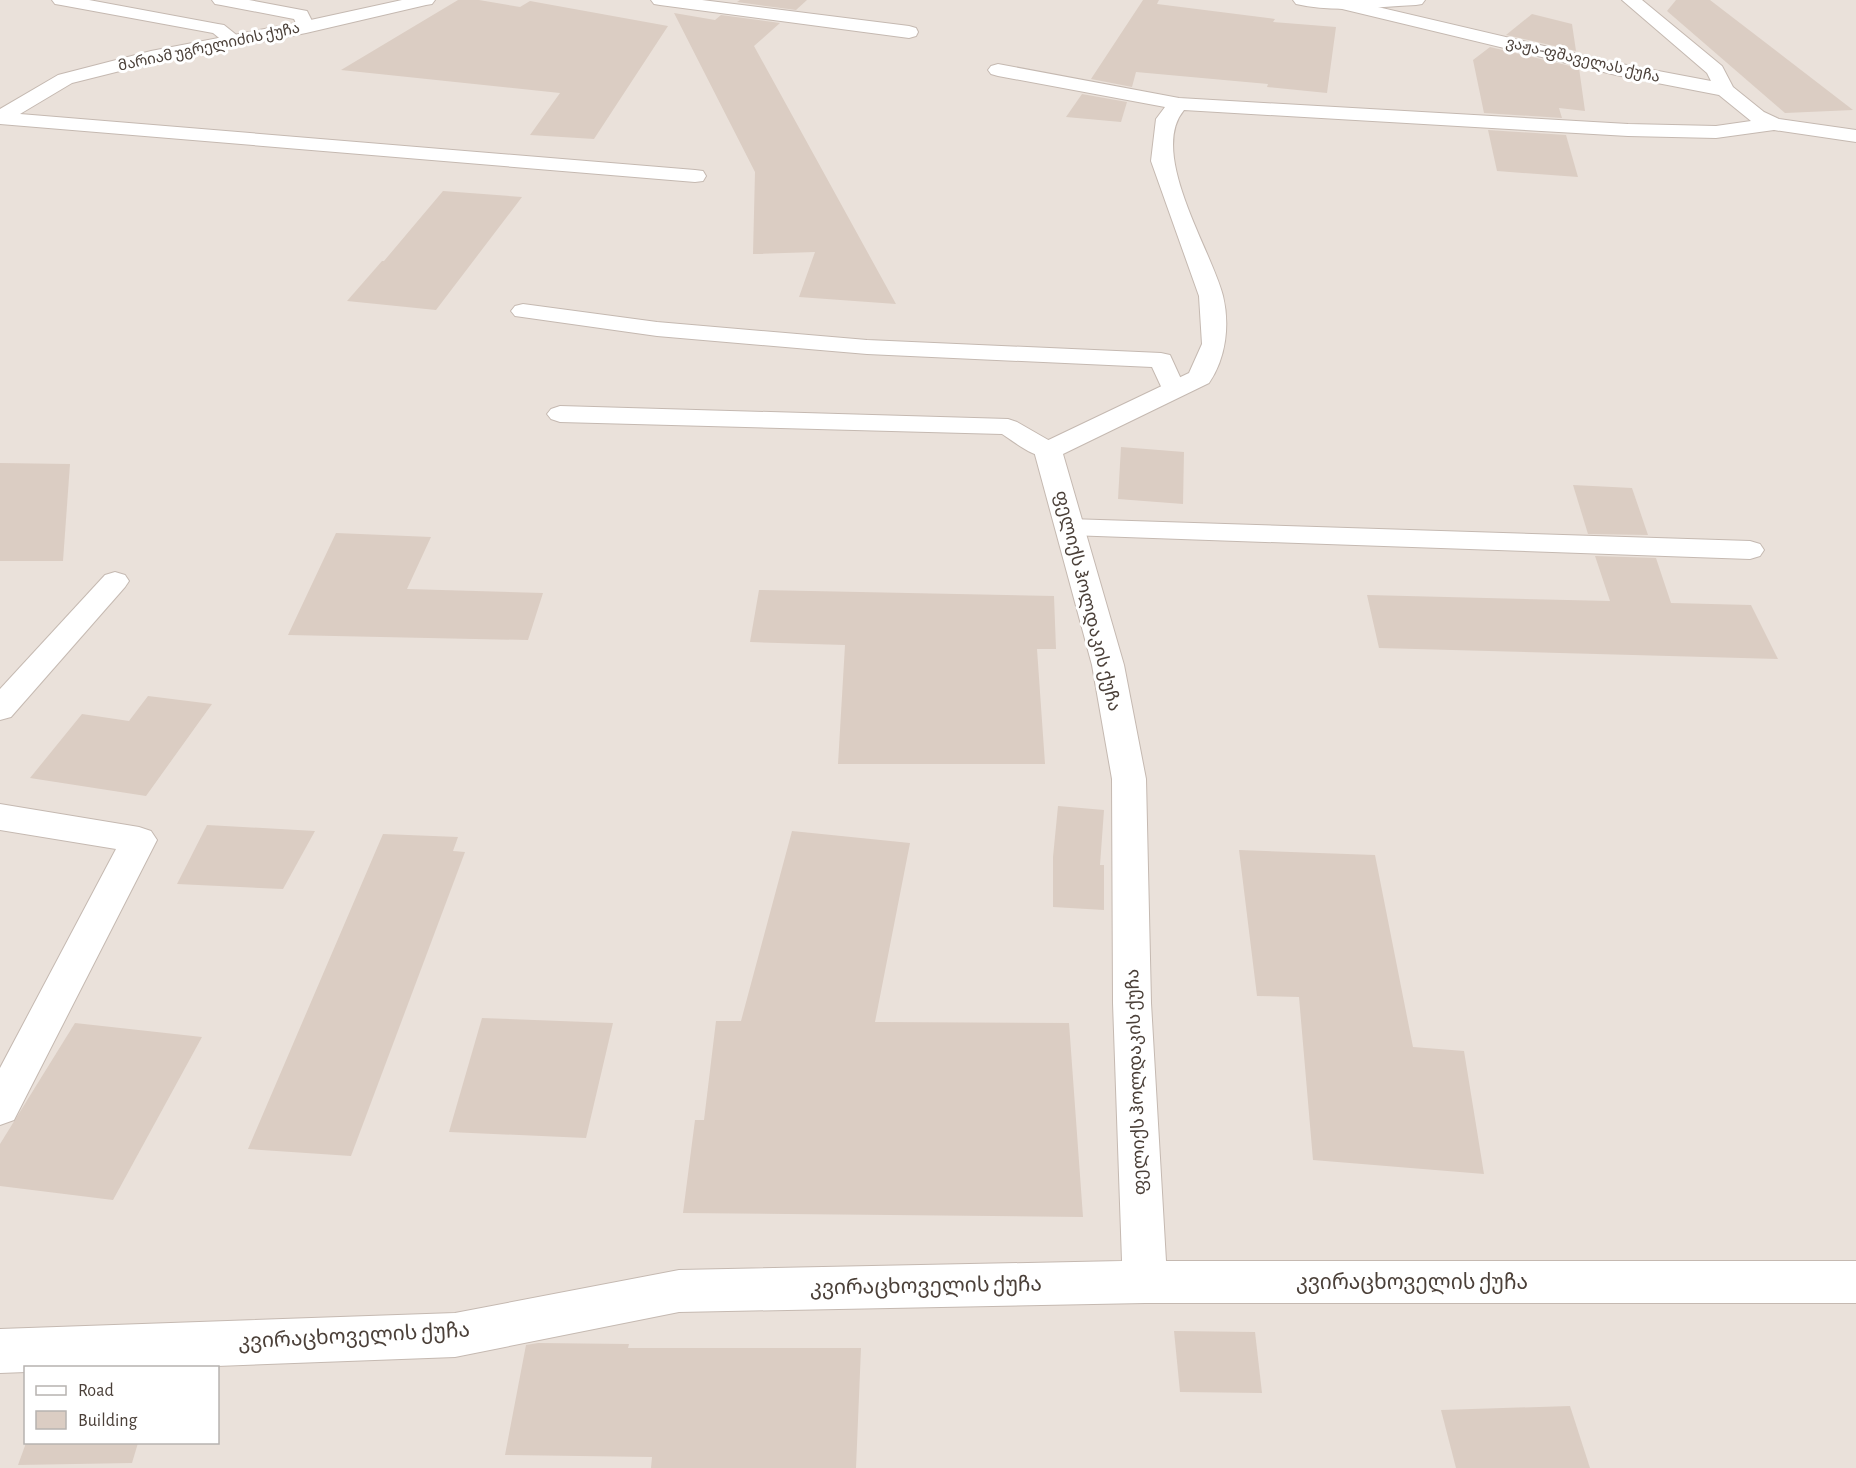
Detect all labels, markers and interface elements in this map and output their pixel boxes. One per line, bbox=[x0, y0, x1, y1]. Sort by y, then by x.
street label: მარიამ უგრელიძის ქუჩა bbox=[117, 20, 301, 75]
street label: ვაჟა-ფშაველას ქუჩა bbox=[1504, 35, 1661, 86]
street label: ფელიქს ჰოლდაკის ქუჩა bbox=[1050, 489, 1123, 713]
street label: ფელიქს ჰოლდაკის ქუჩა bbox=[1124, 968, 1151, 1196]
street label: კვირაცხოველის ქუჩა bbox=[1296, 1272, 1528, 1295]
street label: კვირაცხოველის ქუჩა bbox=[810, 1273, 1042, 1301]
street label: კვირაცხოველის ქუჩა bbox=[238, 1319, 471, 1355]
legend bbox=[24, 1366, 219, 1444]
text: Road bbox=[78, 1382, 114, 1400]
text: Building bbox=[78, 1412, 138, 1430]

